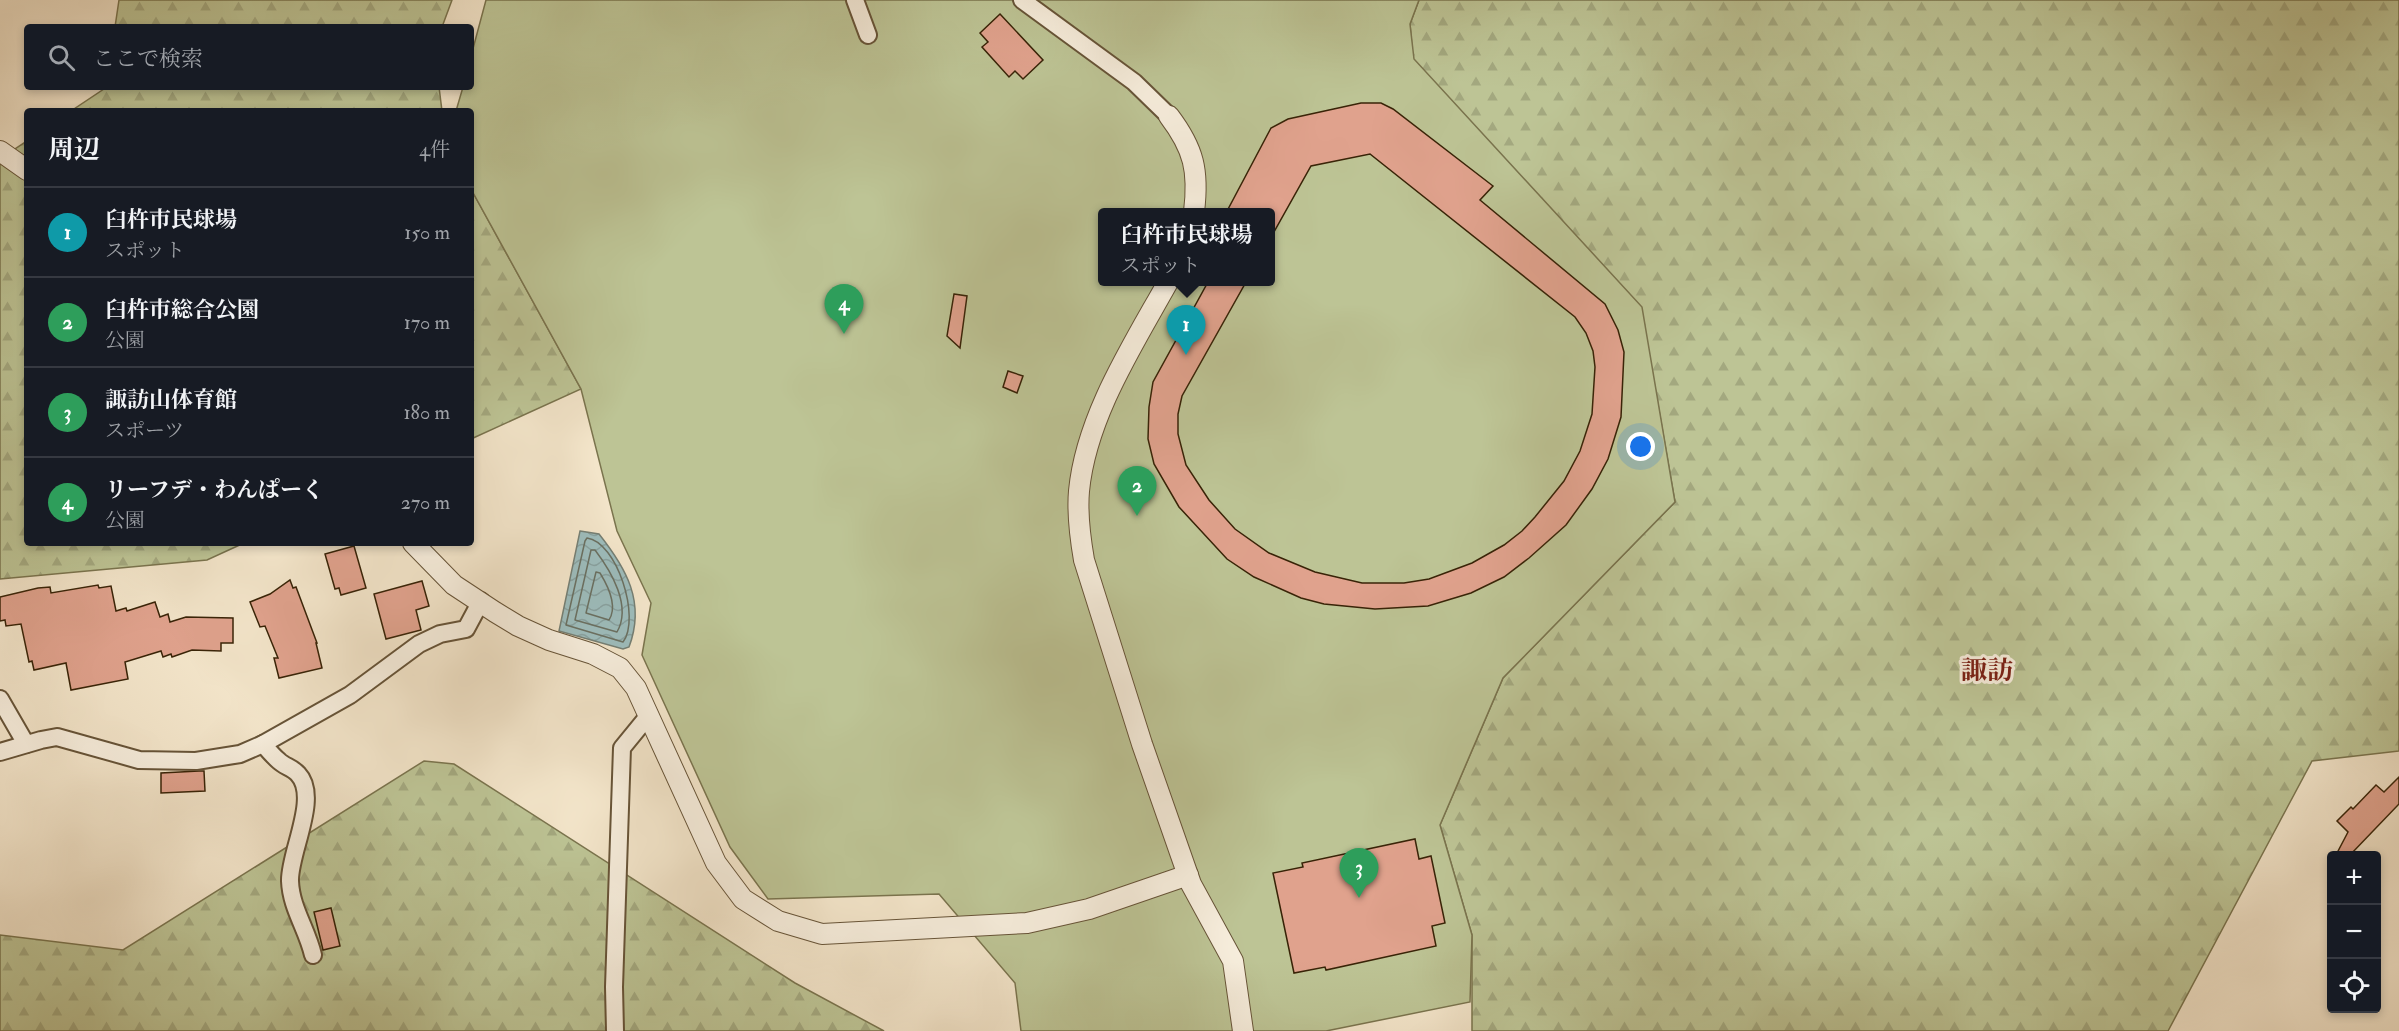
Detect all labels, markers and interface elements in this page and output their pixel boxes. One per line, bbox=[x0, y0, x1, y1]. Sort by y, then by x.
search box bbox=[24, 24, 474, 90]
icon: search bbox=[45, 41, 78, 74]
text: ここで検索 bbox=[93, 45, 203, 73]
text: 周辺 bbox=[48, 134, 100, 166]
text: 4件 bbox=[419, 137, 450, 162]
text: 臼杵市民球場 bbox=[105, 206, 237, 234]
popup bbox=[1098, 208, 1275, 286]
text: 1 bbox=[64, 220, 71, 245]
text: 150 m bbox=[404, 220, 450, 245]
text: 臼杵市民球場 bbox=[1120, 221, 1253, 249]
text: スポット bbox=[105, 238, 185, 263]
text: スポット bbox=[1120, 253, 1200, 278]
pin: 4 bbox=[824, 284, 864, 334]
text: 臼杵市総合公園 bbox=[105, 296, 259, 324]
pin: 1 bbox=[1166, 306, 1206, 355]
text: 2 bbox=[62, 310, 73, 335]
text: 170 m bbox=[404, 310, 450, 335]
text: 公園 bbox=[105, 328, 145, 353]
text: 諏訪山体育館 bbox=[105, 386, 237, 414]
text: 3 bbox=[64, 400, 71, 425]
text: 180 m bbox=[403, 400, 450, 425]
text: スポーツ bbox=[105, 418, 184, 443]
your location bbox=[1626, 432, 1655, 461]
pin: 2 bbox=[1118, 466, 1156, 516]
text: リーフデ・わんぱーく bbox=[105, 476, 324, 504]
text: 4 bbox=[62, 490, 73, 515]
text: 270 m bbox=[401, 490, 450, 515]
text: 公園 bbox=[105, 508, 145, 533]
district label: 諏訪 bbox=[1961, 655, 2013, 687]
pin: 3 bbox=[1340, 848, 1378, 898]
map controls bbox=[2327, 851, 2381, 1013]
button: + bbox=[2327, 851, 2381, 905]
button: − bbox=[2327, 905, 2381, 959]
button: locate bbox=[2327, 959, 2381, 1013]

